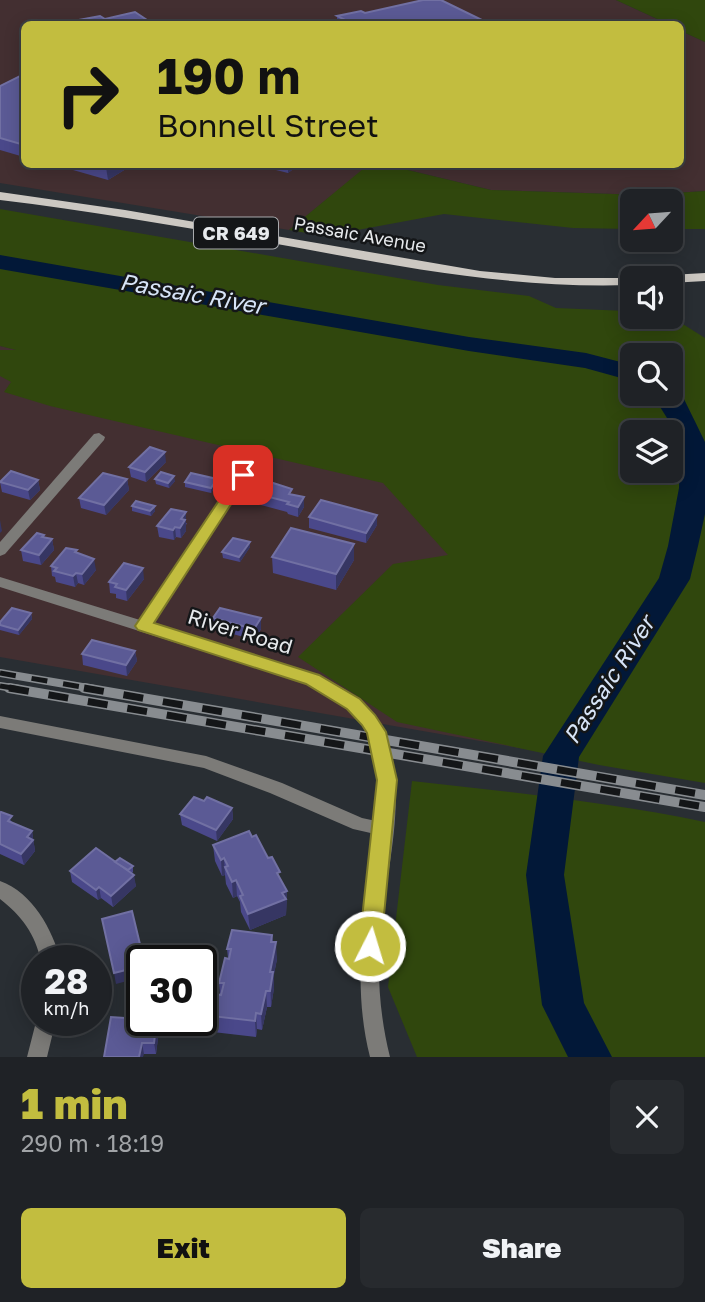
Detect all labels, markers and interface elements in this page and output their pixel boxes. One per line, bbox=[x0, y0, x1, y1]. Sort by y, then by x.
text: 190 m bbox=[157, 46, 300, 105]
icon: right bbox=[42, 49, 133, 140]
text: Bonnell Street bbox=[157, 106, 379, 144]
north arrow bbox=[620, 189, 682, 252]
map controls bbox=[620, 189, 683, 483]
street label: Passaic Avenue bbox=[292, 212, 428, 256]
road number: CR 649 bbox=[194, 218, 278, 248]
button: sound bbox=[620, 266, 683, 329]
water label: Passaic River bbox=[118, 267, 270, 320]
button: search bbox=[620, 343, 683, 406]
button: layers bbox=[620, 420, 683, 483]
pin bbox=[213, 445, 273, 505]
icon: arrive bbox=[224, 456, 262, 494]
street label: River Road bbox=[185, 603, 296, 659]
water label: Passaic River bbox=[557, 608, 661, 748]
position arrow bbox=[333, 909, 407, 983]
speed limit sign: 30 bbox=[126, 945, 217, 1036]
text: 28 bbox=[45, 960, 88, 1002]
text: km/h bbox=[44, 997, 89, 1019]
text: 1 min bbox=[21, 1078, 128, 1128]
button: close bbox=[610, 1080, 684, 1154]
text: 290 m · 18:19 bbox=[21, 1129, 164, 1157]
button: Exit bbox=[21, 1208, 346, 1288]
button: Share bbox=[360, 1208, 684, 1288]

